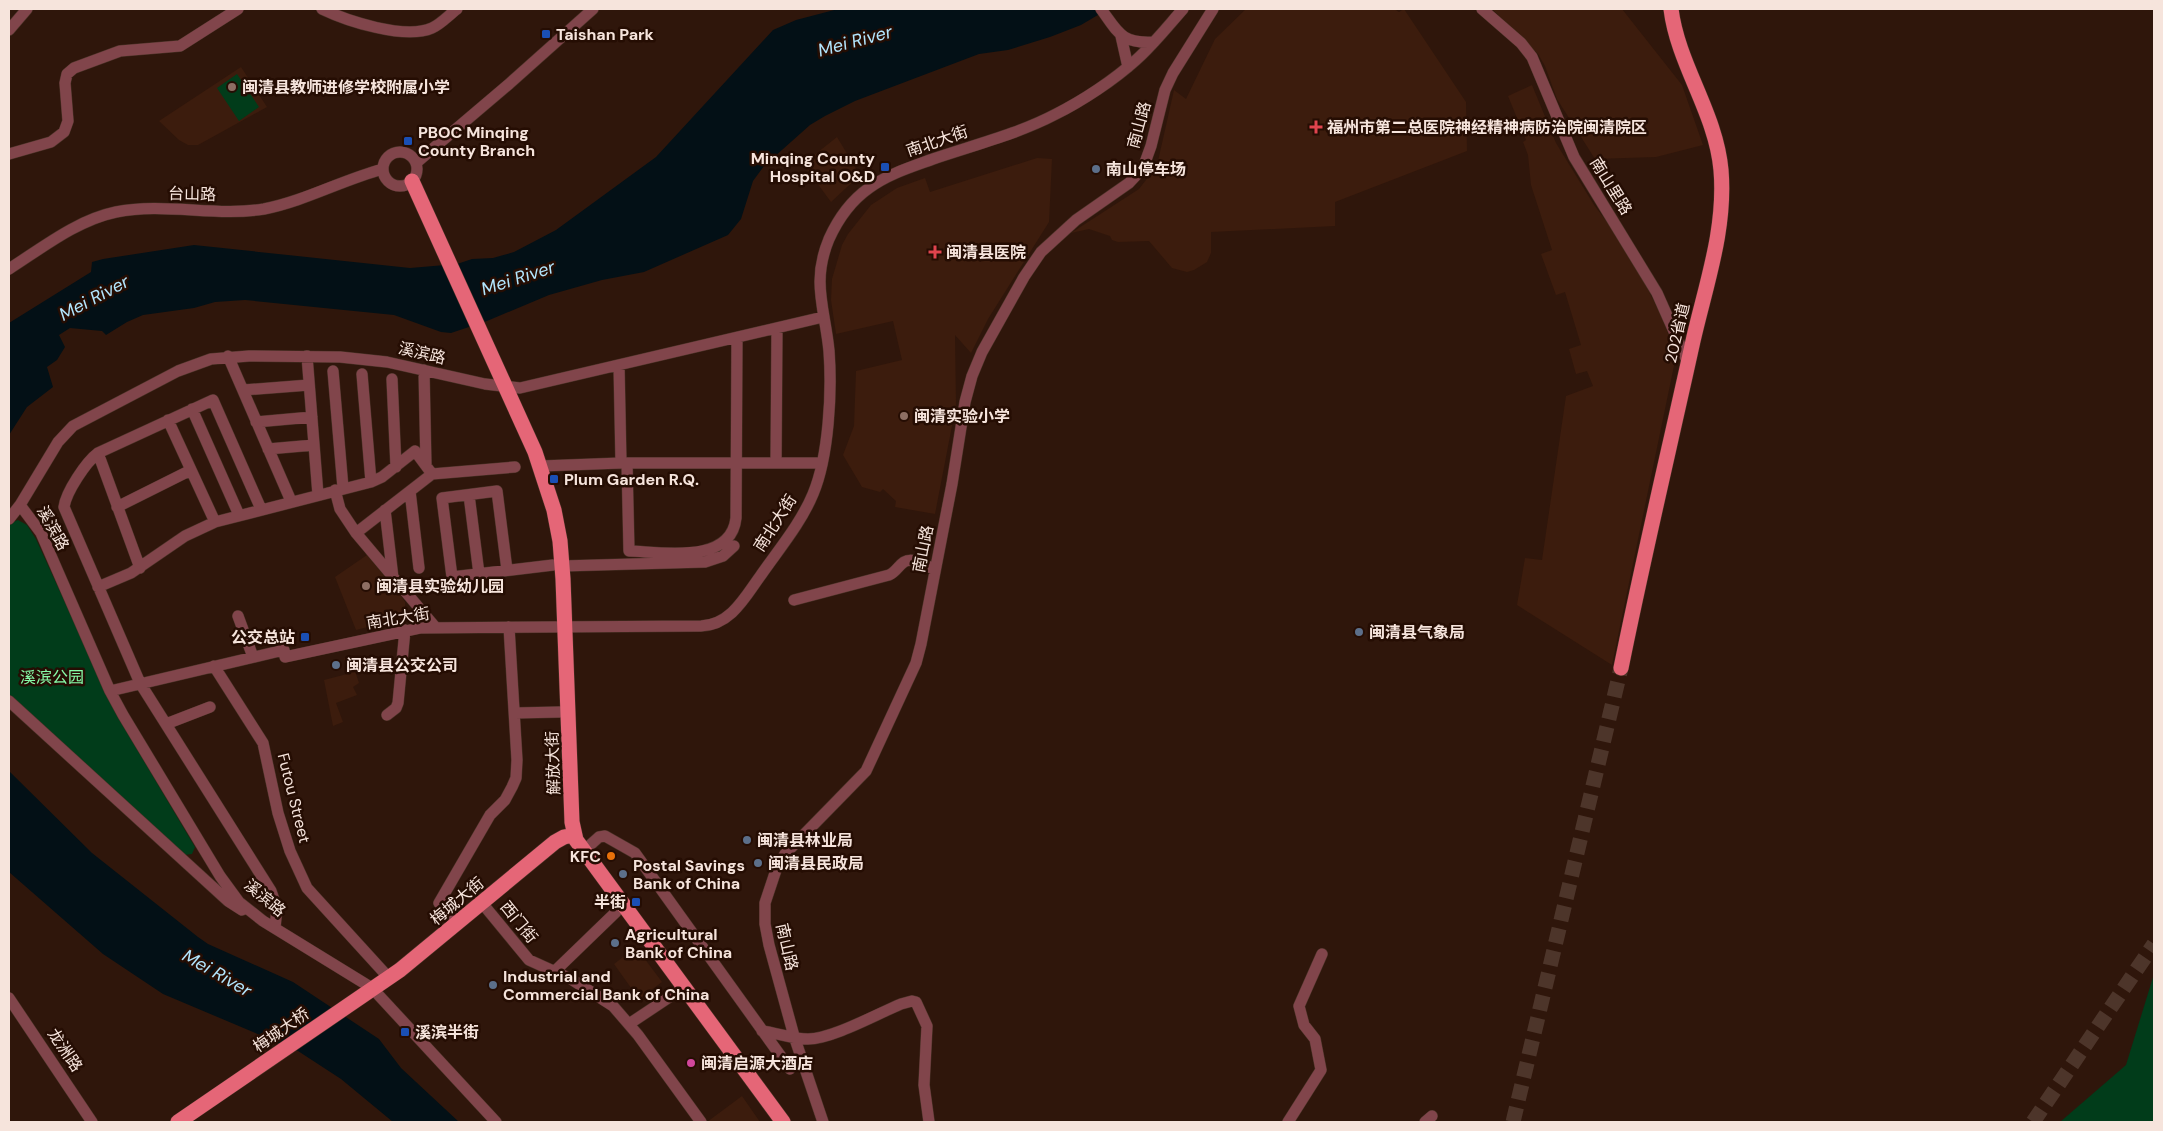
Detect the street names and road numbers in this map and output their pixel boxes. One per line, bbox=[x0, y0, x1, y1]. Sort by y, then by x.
street label: 南山路 bbox=[1123, 99, 1155, 151]
street label: 南北大街 bbox=[903, 121, 971, 161]
street label: 南山里路 bbox=[1585, 153, 1637, 219]
street label: 台山路 bbox=[168, 183, 216, 205]
street label: 202省道 bbox=[1660, 301, 1694, 365]
street label: 溪滨路 bbox=[396, 337, 448, 369]
street label: 南北大街 bbox=[749, 490, 801, 556]
street label: 溪滨路 bbox=[32, 502, 74, 554]
street label: 南山路 bbox=[908, 523, 938, 575]
street label: 南北大街 bbox=[365, 603, 431, 633]
street label: 解放大街 bbox=[541, 731, 565, 795]
street label: Futou Street bbox=[273, 751, 315, 845]
street label: 梅城大街 bbox=[426, 872, 488, 930]
street label: 溪滨路 bbox=[240, 875, 290, 921]
street label: 西门街 bbox=[496, 897, 542, 947]
street label: 南山路 bbox=[771, 921, 803, 973]
street label: 梅城大桥 bbox=[249, 1003, 313, 1057]
street label: 龙洲路 bbox=[43, 1024, 87, 1076]

